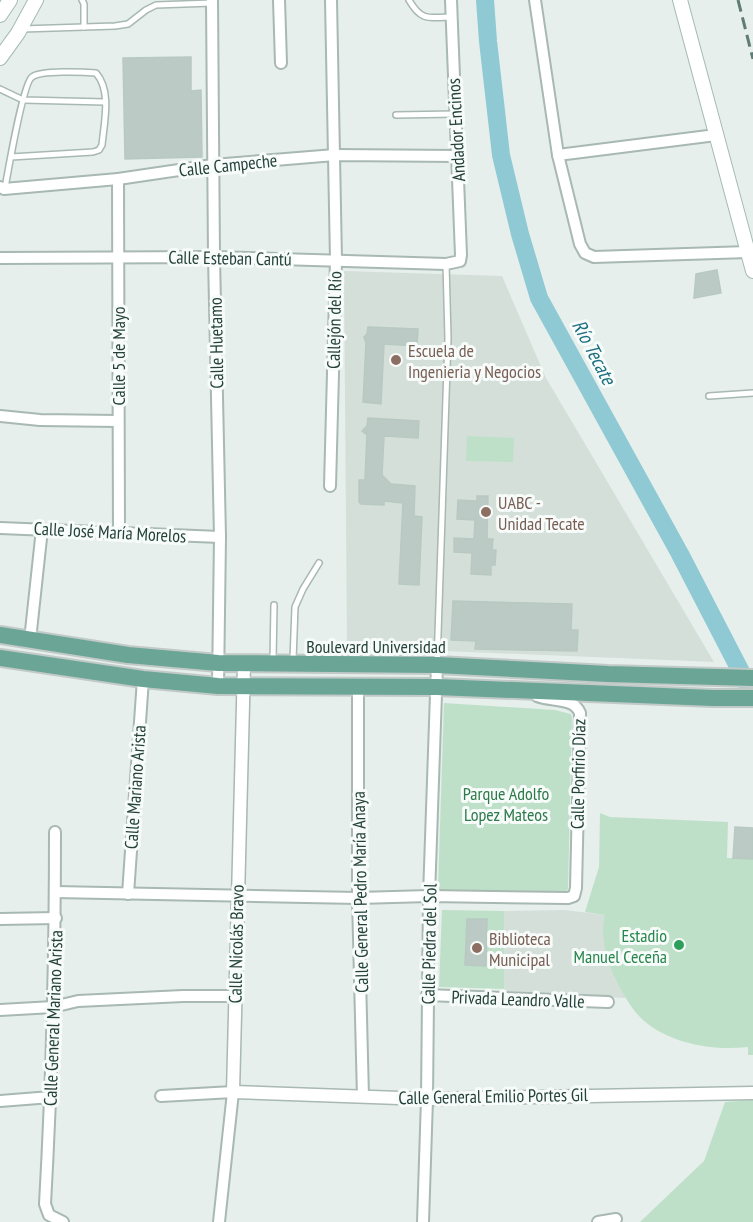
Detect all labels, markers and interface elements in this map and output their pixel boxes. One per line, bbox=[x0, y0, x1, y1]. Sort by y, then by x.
street label: Andador Encinos bbox=[442, 78, 470, 182]
street label: Calle Campeche bbox=[178, 148, 278, 182]
street label: Calle Esteban Cantú bbox=[168, 245, 292, 271]
street label: Callejón del Río bbox=[322, 271, 346, 369]
street label: Calle Huetamo bbox=[204, 297, 228, 389]
street label: Calle 5 de Mayo bbox=[107, 306, 130, 406]
water label: Río Tecate bbox=[566, 315, 623, 391]
place label: Escuela de Ingenieria y Negocios bbox=[408, 339, 541, 383]
marker: Escuela de Ingenieria y Negocios bbox=[389, 353, 403, 367]
place label: UABC - Unidad Tecate bbox=[498, 491, 585, 535]
marker: UABC - Unidad Tecate bbox=[479, 505, 493, 519]
street label: Calle José María Morelos bbox=[33, 517, 187, 547]
street label: Boulevard Universidad bbox=[306, 635, 446, 658]
street label: Calle Porfirio Díaz bbox=[566, 719, 590, 829]
street label: Calle Mariano Arista bbox=[119, 724, 151, 850]
park label: Parque Adolfo Lopez Mateos bbox=[463, 782, 550, 826]
street label: Calle General Pedro María Anaya bbox=[347, 791, 373, 993]
street label: Calle Piedra del Sol bbox=[416, 883, 442, 1005]
street label: Calle Nicolás Bravo bbox=[223, 884, 249, 1004]
place label: Estadio Manuel Ceceña bbox=[574, 924, 667, 968]
place label: Biblioteca Municipal bbox=[489, 927, 551, 971]
street label: Calle General Mariano Arista bbox=[38, 930, 68, 1106]
marker: Estadio Manuel Ceceña bbox=[672, 938, 686, 952]
marker: Biblioteca Municipal bbox=[470, 941, 484, 955]
street label: Privada Leandro Valle bbox=[451, 985, 585, 1013]
street label: Calle General Emilio Portes Gil bbox=[398, 1083, 589, 1109]

